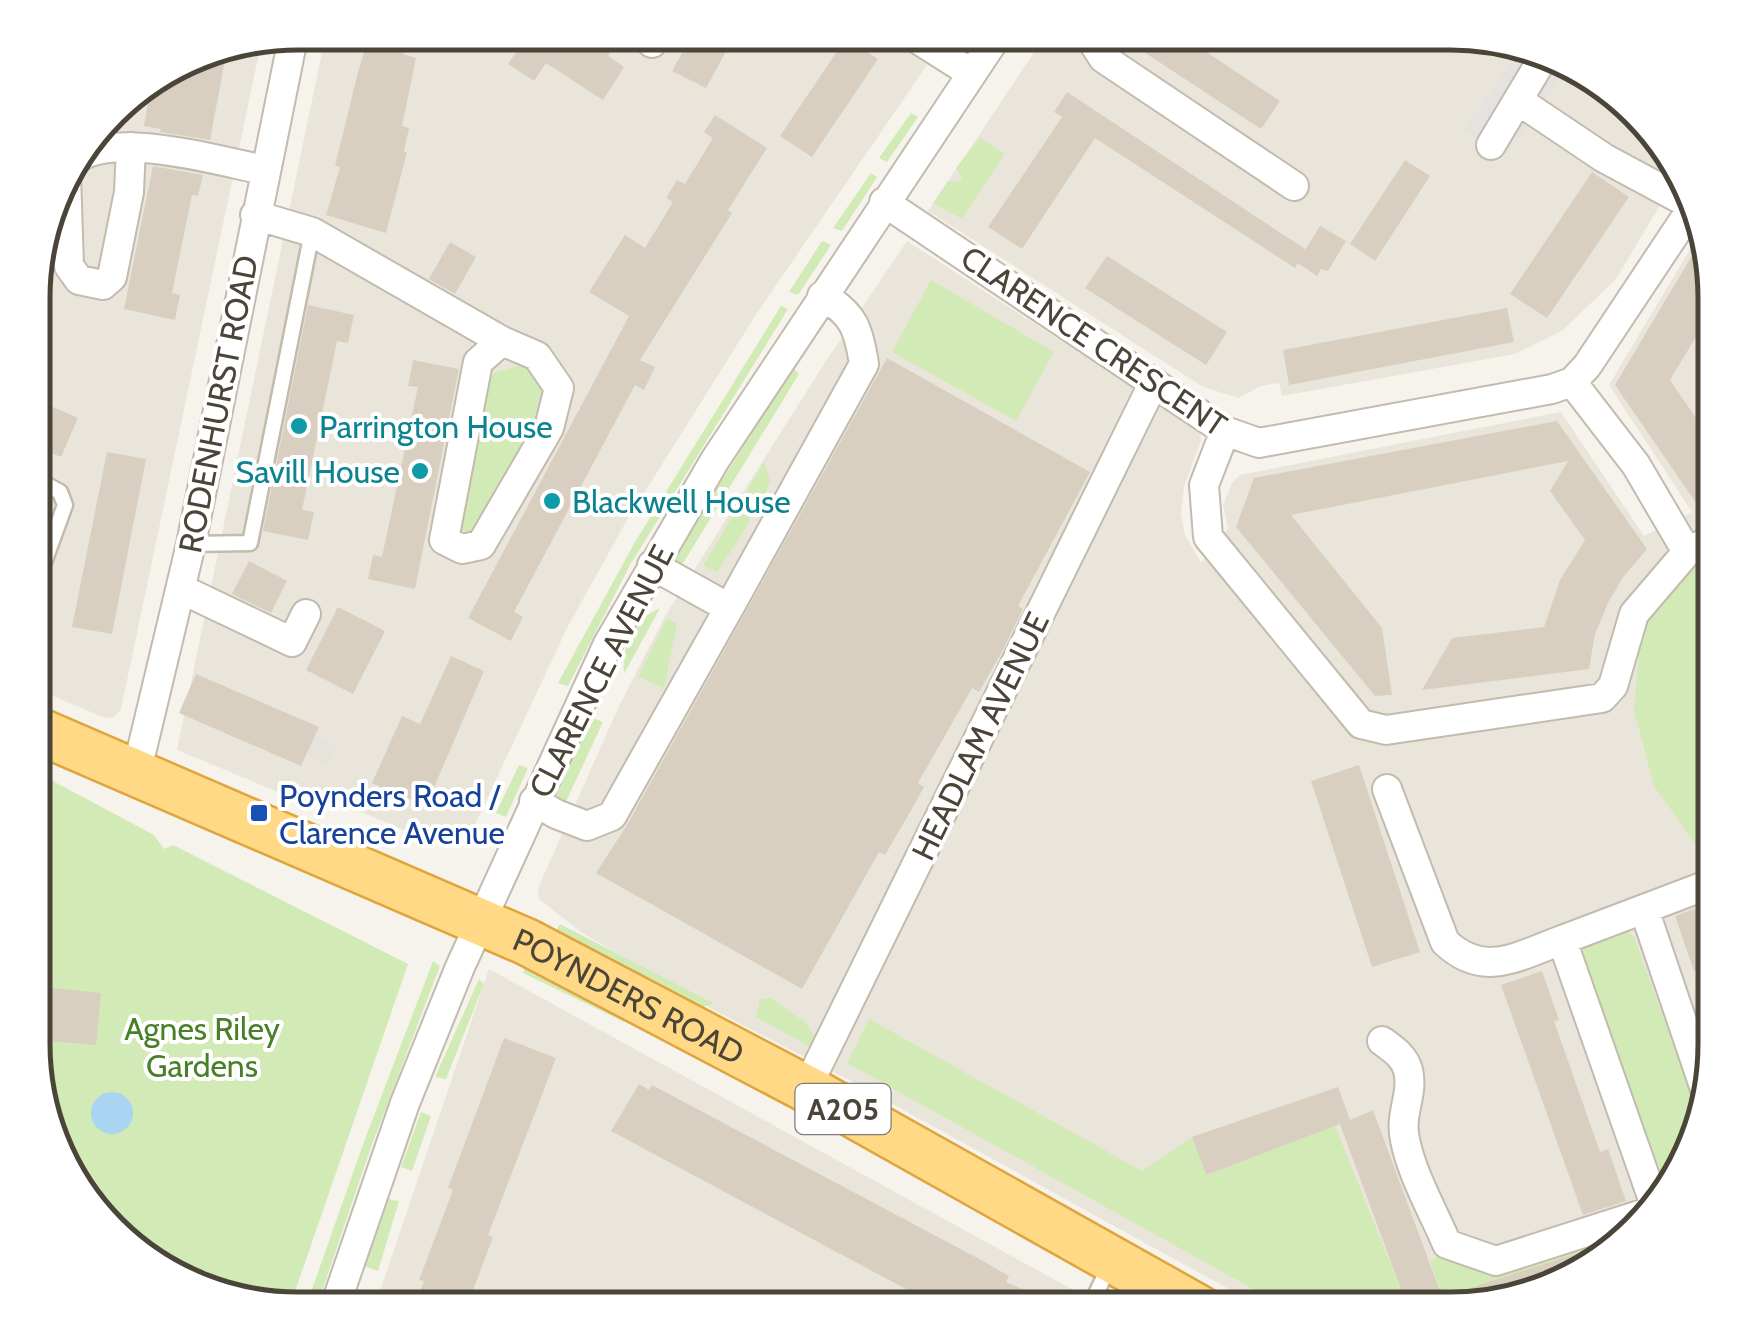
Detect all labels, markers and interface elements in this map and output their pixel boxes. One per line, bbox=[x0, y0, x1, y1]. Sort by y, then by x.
street label: CLARENCE CRESCENT bbox=[954, 238, 1234, 444]
street label: RODENHURST ROAD bbox=[170, 252, 266, 556]
place label: Parrington House bbox=[319, 407, 553, 446]
marker: Parrington House bbox=[288, 415, 310, 437]
place label: Savill House bbox=[236, 452, 400, 491]
marker: Savill House bbox=[409, 460, 431, 482]
place label: Blackwell House bbox=[572, 482, 791, 521]
marker: Blackwell House bbox=[541, 490, 563, 512]
street label: CLARENCE AVENUE bbox=[520, 538, 682, 804]
street label: HEADLAM AVENUE bbox=[903, 606, 1057, 866]
place label: Poynders Road / Clarence Avenue bbox=[279, 776, 505, 852]
marker: Poynders Road / Clarence Avenue bbox=[248, 802, 270, 824]
street label: POYNDERS ROAD bbox=[507, 919, 751, 1072]
park label: Agnes Riley Gardens bbox=[124, 1009, 280, 1085]
road number: A205 bbox=[796, 1084, 890, 1134]

